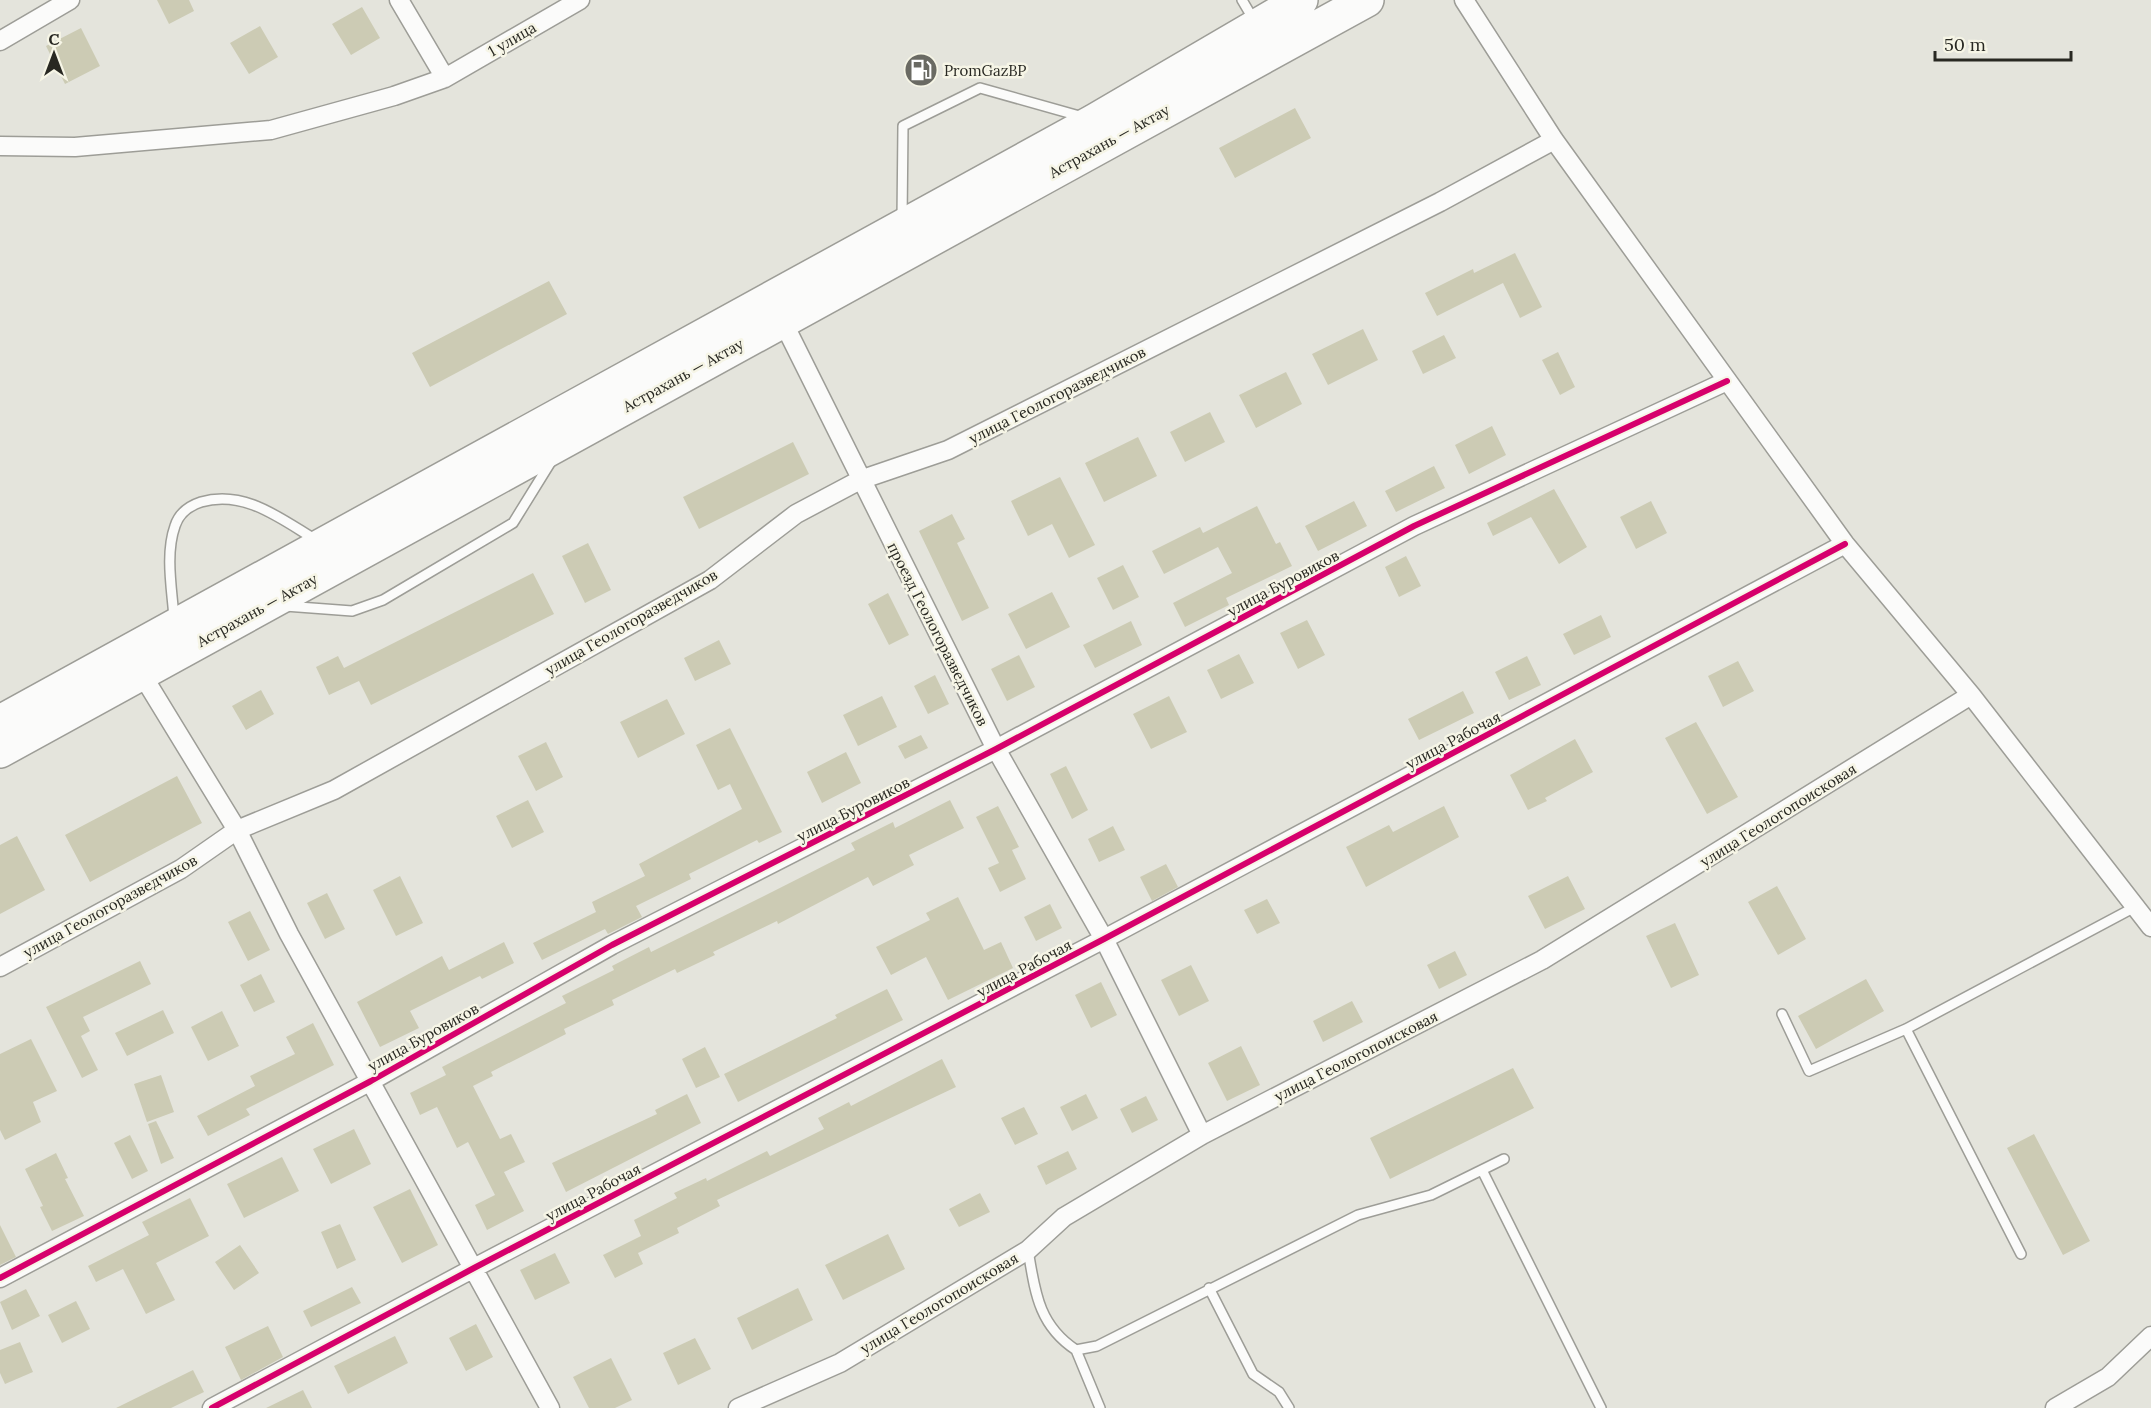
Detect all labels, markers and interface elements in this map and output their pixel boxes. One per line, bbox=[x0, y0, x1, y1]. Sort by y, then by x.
street label: 1 улица bbox=[484, 18, 540, 60]
north arrow bbox=[24, 24, 84, 84]
scale bar bbox=[1935, 24, 2072, 62]
text: С bbox=[48, 29, 60, 49]
text: 50 m bbox=[1944, 33, 1986, 56]
fuel station icon: PromGazBP bbox=[903, 52, 939, 88]
place label: PromGazBP bbox=[944, 61, 1026, 80]
street label: Астрахань — Актау bbox=[1044, 100, 1173, 183]
street label: Астрахань — Актау bbox=[618, 334, 747, 417]
street label: улица Геологоразведчиков bbox=[965, 342, 1149, 448]
street label: проезд Геологоразведчиков bbox=[883, 539, 993, 729]
street label: улица Буровиков bbox=[1224, 545, 1342, 620]
street label: улица Геологоразведчиков bbox=[541, 565, 721, 679]
street label: Астрахань — Актау bbox=[192, 569, 321, 652]
street label: улица Рабочая bbox=[1402, 707, 1504, 773]
street label: улица Геологопоисковая bbox=[1696, 759, 1860, 871]
street label: улица Буровиков bbox=[794, 772, 913, 846]
street label: улица Геологоразведчиков bbox=[20, 850, 200, 962]
street label: улица Рабочая bbox=[973, 935, 1075, 1001]
street label: улица Буровиков bbox=[364, 999, 482, 1075]
street label: улица Геологопоисковая bbox=[1271, 1006, 1441, 1106]
street label: улица Рабочая bbox=[542, 1159, 644, 1225]
street label: улица Геологопоисковая bbox=[857, 1248, 1021, 1358]

